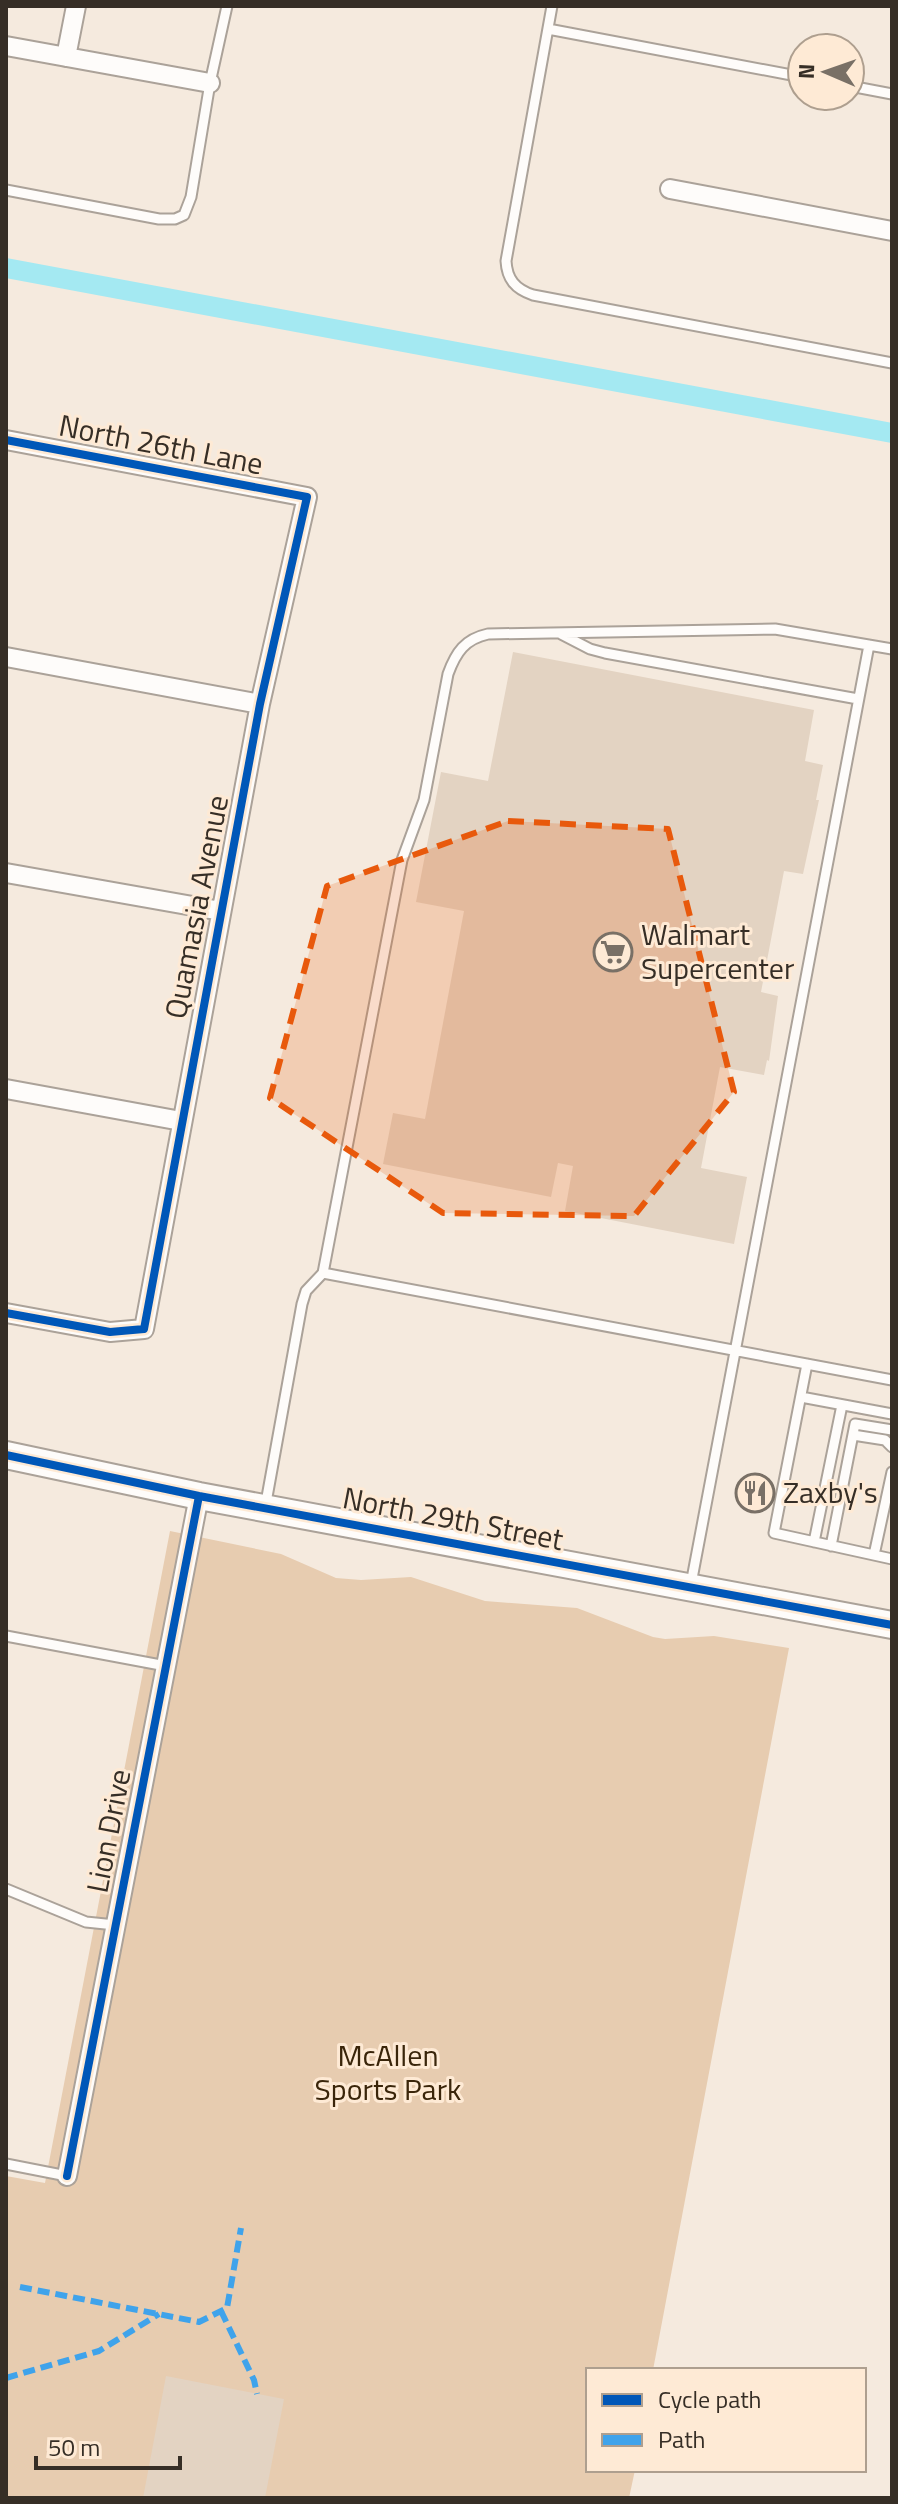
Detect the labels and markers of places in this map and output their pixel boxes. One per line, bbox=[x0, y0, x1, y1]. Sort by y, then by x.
place label: Walmart Supercenter bbox=[641, 911, 794, 991]
supermarket icon: Walmart Supercenter bbox=[592, 931, 634, 973]
place label: Zaxby's bbox=[783, 1469, 878, 1515]
restaurant icon: Zaxby's bbox=[734, 1472, 776, 1514]

